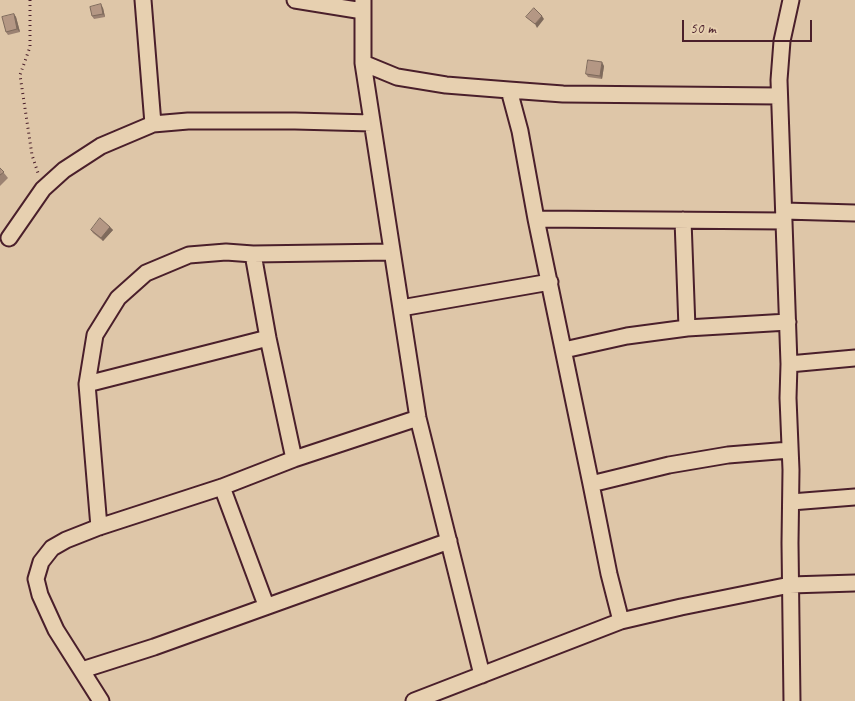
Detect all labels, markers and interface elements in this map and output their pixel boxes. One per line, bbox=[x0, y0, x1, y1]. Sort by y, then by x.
scale bar bbox=[685, 10, 815, 42]
text: 50 m bbox=[690, 19, 716, 38]

